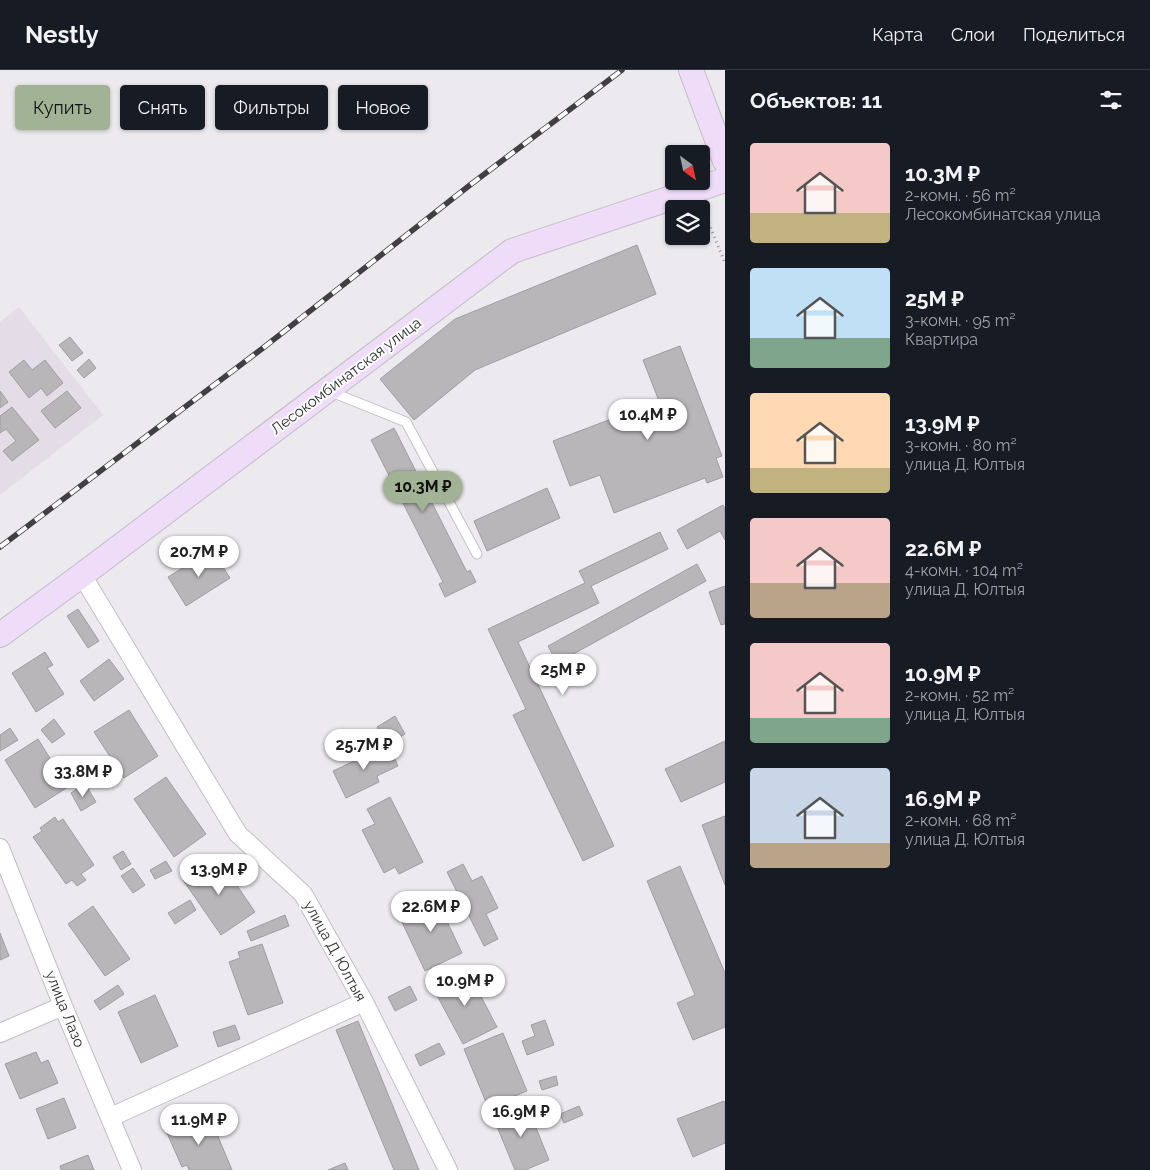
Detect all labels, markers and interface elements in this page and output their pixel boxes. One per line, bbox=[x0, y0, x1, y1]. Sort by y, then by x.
text: Nestly bbox=[25, 20, 99, 49]
text: Карта bbox=[872, 24, 923, 45]
text: Слои bbox=[951, 24, 995, 45]
text: Поделиться bbox=[1023, 24, 1125, 45]
chip: Купить bbox=[15, 85, 110, 130]
chip: Снять bbox=[120, 85, 205, 130]
chip: Фильтры bbox=[215, 85, 328, 130]
chip: Новое bbox=[338, 85, 428, 130]
icon: filters bbox=[1097, 86, 1125, 114]
text: Объектов: 11 bbox=[750, 88, 882, 113]
north arrow bbox=[665, 145, 710, 190]
map controls bbox=[665, 145, 710, 245]
text: 10.3M ₽ bbox=[905, 161, 980, 186]
icon: home bbox=[790, 163, 850, 223]
text: 2-комн. · 56 m² bbox=[905, 186, 1016, 205]
button: layers bbox=[665, 200, 710, 245]
text: Лесокомбинатская улица bbox=[905, 205, 1101, 224]
text: 25M ₽ bbox=[905, 286, 964, 311]
icon: home bbox=[790, 288, 850, 348]
text: 3-комн. · 95 m² bbox=[905, 311, 1016, 330]
street label: Лесокомбинатская улица bbox=[267, 314, 425, 438]
text: Квартира bbox=[905, 330, 978, 349]
pin: 10.4M ₽ bbox=[602, 398, 694, 441]
text: 10.4M ₽ bbox=[619, 405, 677, 424]
text: 13.9M ₽ bbox=[905, 411, 980, 436]
icon: home bbox=[790, 413, 850, 473]
text: 3-комн. · 80 m² bbox=[905, 436, 1017, 455]
text: улица Д. Юлтыя bbox=[905, 455, 1025, 474]
pin: 10.3M ₽ bbox=[377, 470, 469, 513]
text: 10.3M ₽ bbox=[394, 477, 452, 496]
pin: 20.7M ₽ bbox=[153, 536, 245, 578]
text: 22.6M ₽ bbox=[905, 536, 982, 561]
icon: home bbox=[790, 538, 850, 598]
text: 20.7M ₽ bbox=[170, 542, 228, 561]
text: 4-комн. · 104 m² bbox=[905, 561, 1023, 580]
text: улица Д. Юлтыя bbox=[905, 580, 1025, 599]
pin: 25M ₽ bbox=[528, 654, 598, 696]
text: 25M ₽ bbox=[541, 660, 585, 679]
text: 10.9M ₽ bbox=[905, 661, 981, 686]
icon: home bbox=[790, 663, 850, 723]
text: 2-комн. · 52 m² bbox=[905, 686, 1014, 705]
text: улица Д. Юлтыя bbox=[905, 705, 1025, 724]
pin: 25.7M ₽ bbox=[318, 728, 410, 771]
text: 25.7M ₽ bbox=[335, 735, 393, 754]
pin: 33.8M ₽ bbox=[37, 756, 129, 798]
text: 33.8M ₽ bbox=[54, 762, 112, 781]
text: 16.9M ₽ bbox=[905, 786, 981, 811]
icon: home bbox=[790, 788, 850, 848]
text: 2-комн. · 68 m² bbox=[905, 811, 1016, 830]
text: улица Д. Юлтыя bbox=[905, 830, 1025, 849]
pin: 13.9M ₽ bbox=[173, 854, 265, 896]
text: 13.9M ₽ bbox=[191, 860, 247, 879]
pin: 22.6M ₽ bbox=[385, 890, 477, 933]
street label: улица Д. Юлтыя bbox=[300, 897, 370, 1005]
text: 22.6M ₽ bbox=[402, 897, 460, 916]
pin: 10.9M ₽ bbox=[419, 964, 511, 1007]
street label: улица Лазо bbox=[41, 968, 89, 1050]
text: 10.9M ₽ bbox=[436, 971, 494, 990]
pin: 16.9M ₽ bbox=[475, 1096, 567, 1138]
text: 16.9M ₽ bbox=[492, 1102, 550, 1121]
pin: 11.9M ₽ bbox=[153, 1104, 245, 1146]
text: 11.9M ₽ bbox=[171, 1110, 227, 1129]

